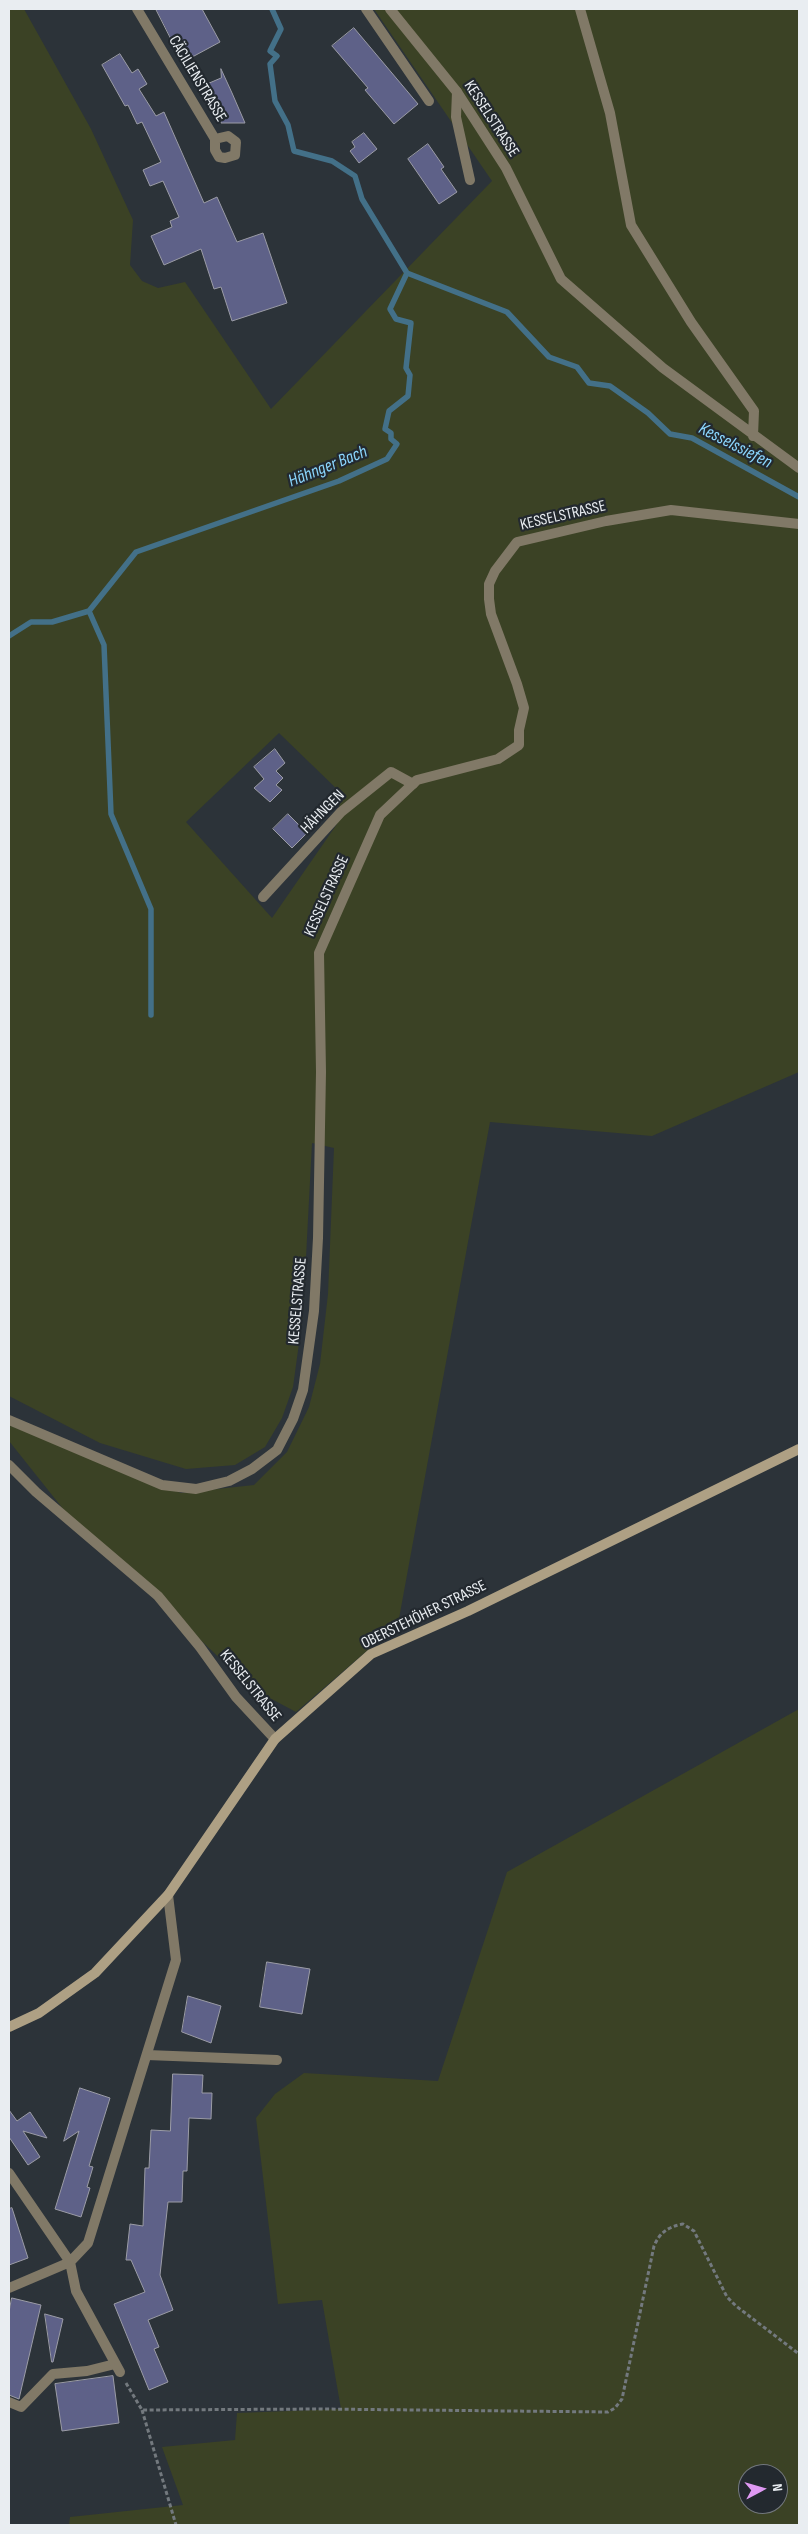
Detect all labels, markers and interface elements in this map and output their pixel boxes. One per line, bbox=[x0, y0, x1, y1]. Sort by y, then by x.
street label: CÄCILIENSTRASSE bbox=[164, 33, 230, 125]
street label: KESSELSTRASSE bbox=[459, 77, 523, 161]
water label: Kesselssiefen bbox=[695, 418, 775, 474]
water label: Hähnger Bach bbox=[285, 441, 371, 493]
street label: KESSELSTRASSE bbox=[518, 497, 608, 535]
street label: HÄHNGEN bbox=[297, 786, 349, 838]
street label: KESSELSTRASSE bbox=[301, 852, 353, 940]
street label: KESSELSTRASSE bbox=[285, 1257, 311, 1345]
street label: OBERSTEHÖHER STRASSE bbox=[358, 1576, 490, 1654]
street label: KESSELSTRASSE bbox=[215, 1646, 285, 1726]
north arrow bbox=[738, 2464, 788, 2514]
text: N bbox=[769, 2483, 786, 2492]

